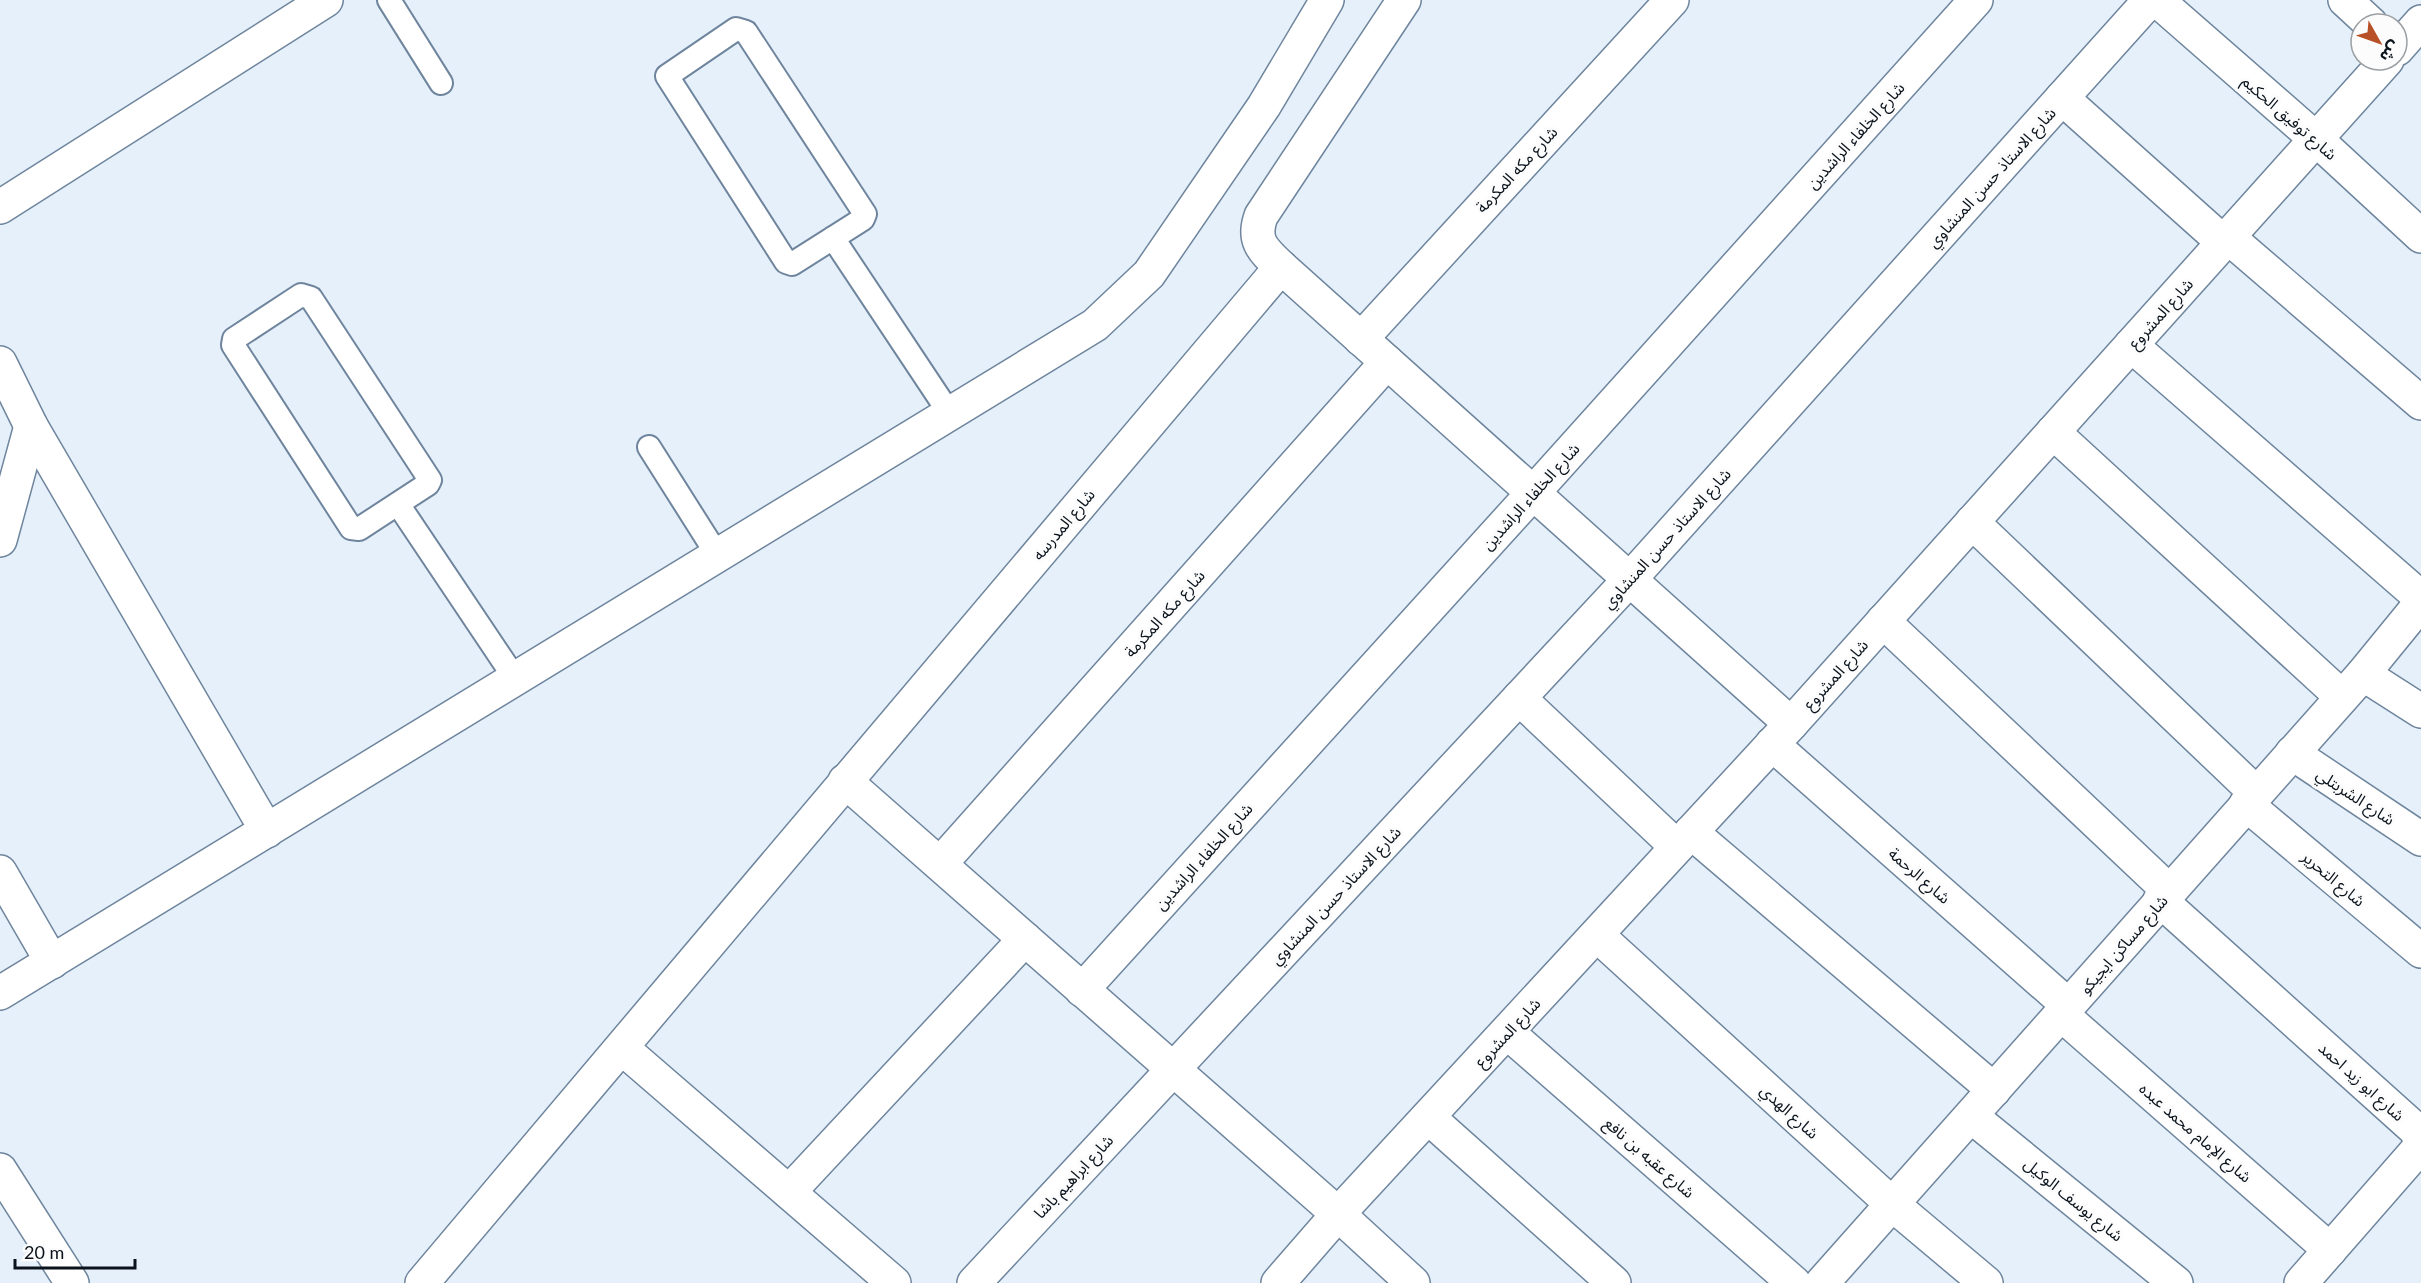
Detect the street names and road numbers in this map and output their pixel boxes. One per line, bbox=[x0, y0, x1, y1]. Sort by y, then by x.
street label: شارع توفيق الحكيم bbox=[2236, 71, 2341, 166]
street label: شارع الخلفاء الراشدين bbox=[1802, 78, 1911, 195]
street label: شارع الاستاذ حسن المنشاوي bbox=[1923, 103, 2062, 254]
street label: شارع مكه المكرمة bbox=[1471, 122, 1564, 219]
street label: شارع المشروع bbox=[2124, 274, 2199, 355]
street label: شارع الخلفاء الراشدين bbox=[1477, 439, 1586, 556]
street label: شارع الاستاذ حسن المنشاوي bbox=[1598, 464, 1737, 615]
street label: شارع المدرسه bbox=[1028, 485, 1101, 566]
street label: شارع مكه المكرمة bbox=[1120, 565, 1211, 663]
street label: شارع المشروع bbox=[1799, 635, 1874, 716]
street label: شارع الشربتلي bbox=[2311, 764, 2399, 832]
street label: شارع الخلفاء الراشدين bbox=[1150, 799, 1259, 916]
street label: شارع الاستاذ حسن المنشاوي bbox=[1266, 822, 1407, 971]
street label: شارع الرحمة bbox=[1883, 843, 1955, 910]
street label: شارع التحرير bbox=[2295, 846, 2369, 913]
street label: شارع مساكن ايجيكو bbox=[2075, 891, 2174, 1000]
street label: شارع المشروع bbox=[1470, 993, 1547, 1073]
street label: شارع ابو زيد احمد bbox=[2313, 1038, 2409, 1127]
street label: شارع الإمام محمد عبده bbox=[2133, 1078, 2256, 1189]
street label: شارع الهدي bbox=[1754, 1080, 1823, 1145]
street label: شارع عقبه بن نافع bbox=[1598, 1113, 1699, 1204]
street label: شارع ابراهيم باشا bbox=[1029, 1130, 1120, 1225]
street label: شارع يوسف الوكيل bbox=[2018, 1153, 2127, 1248]

